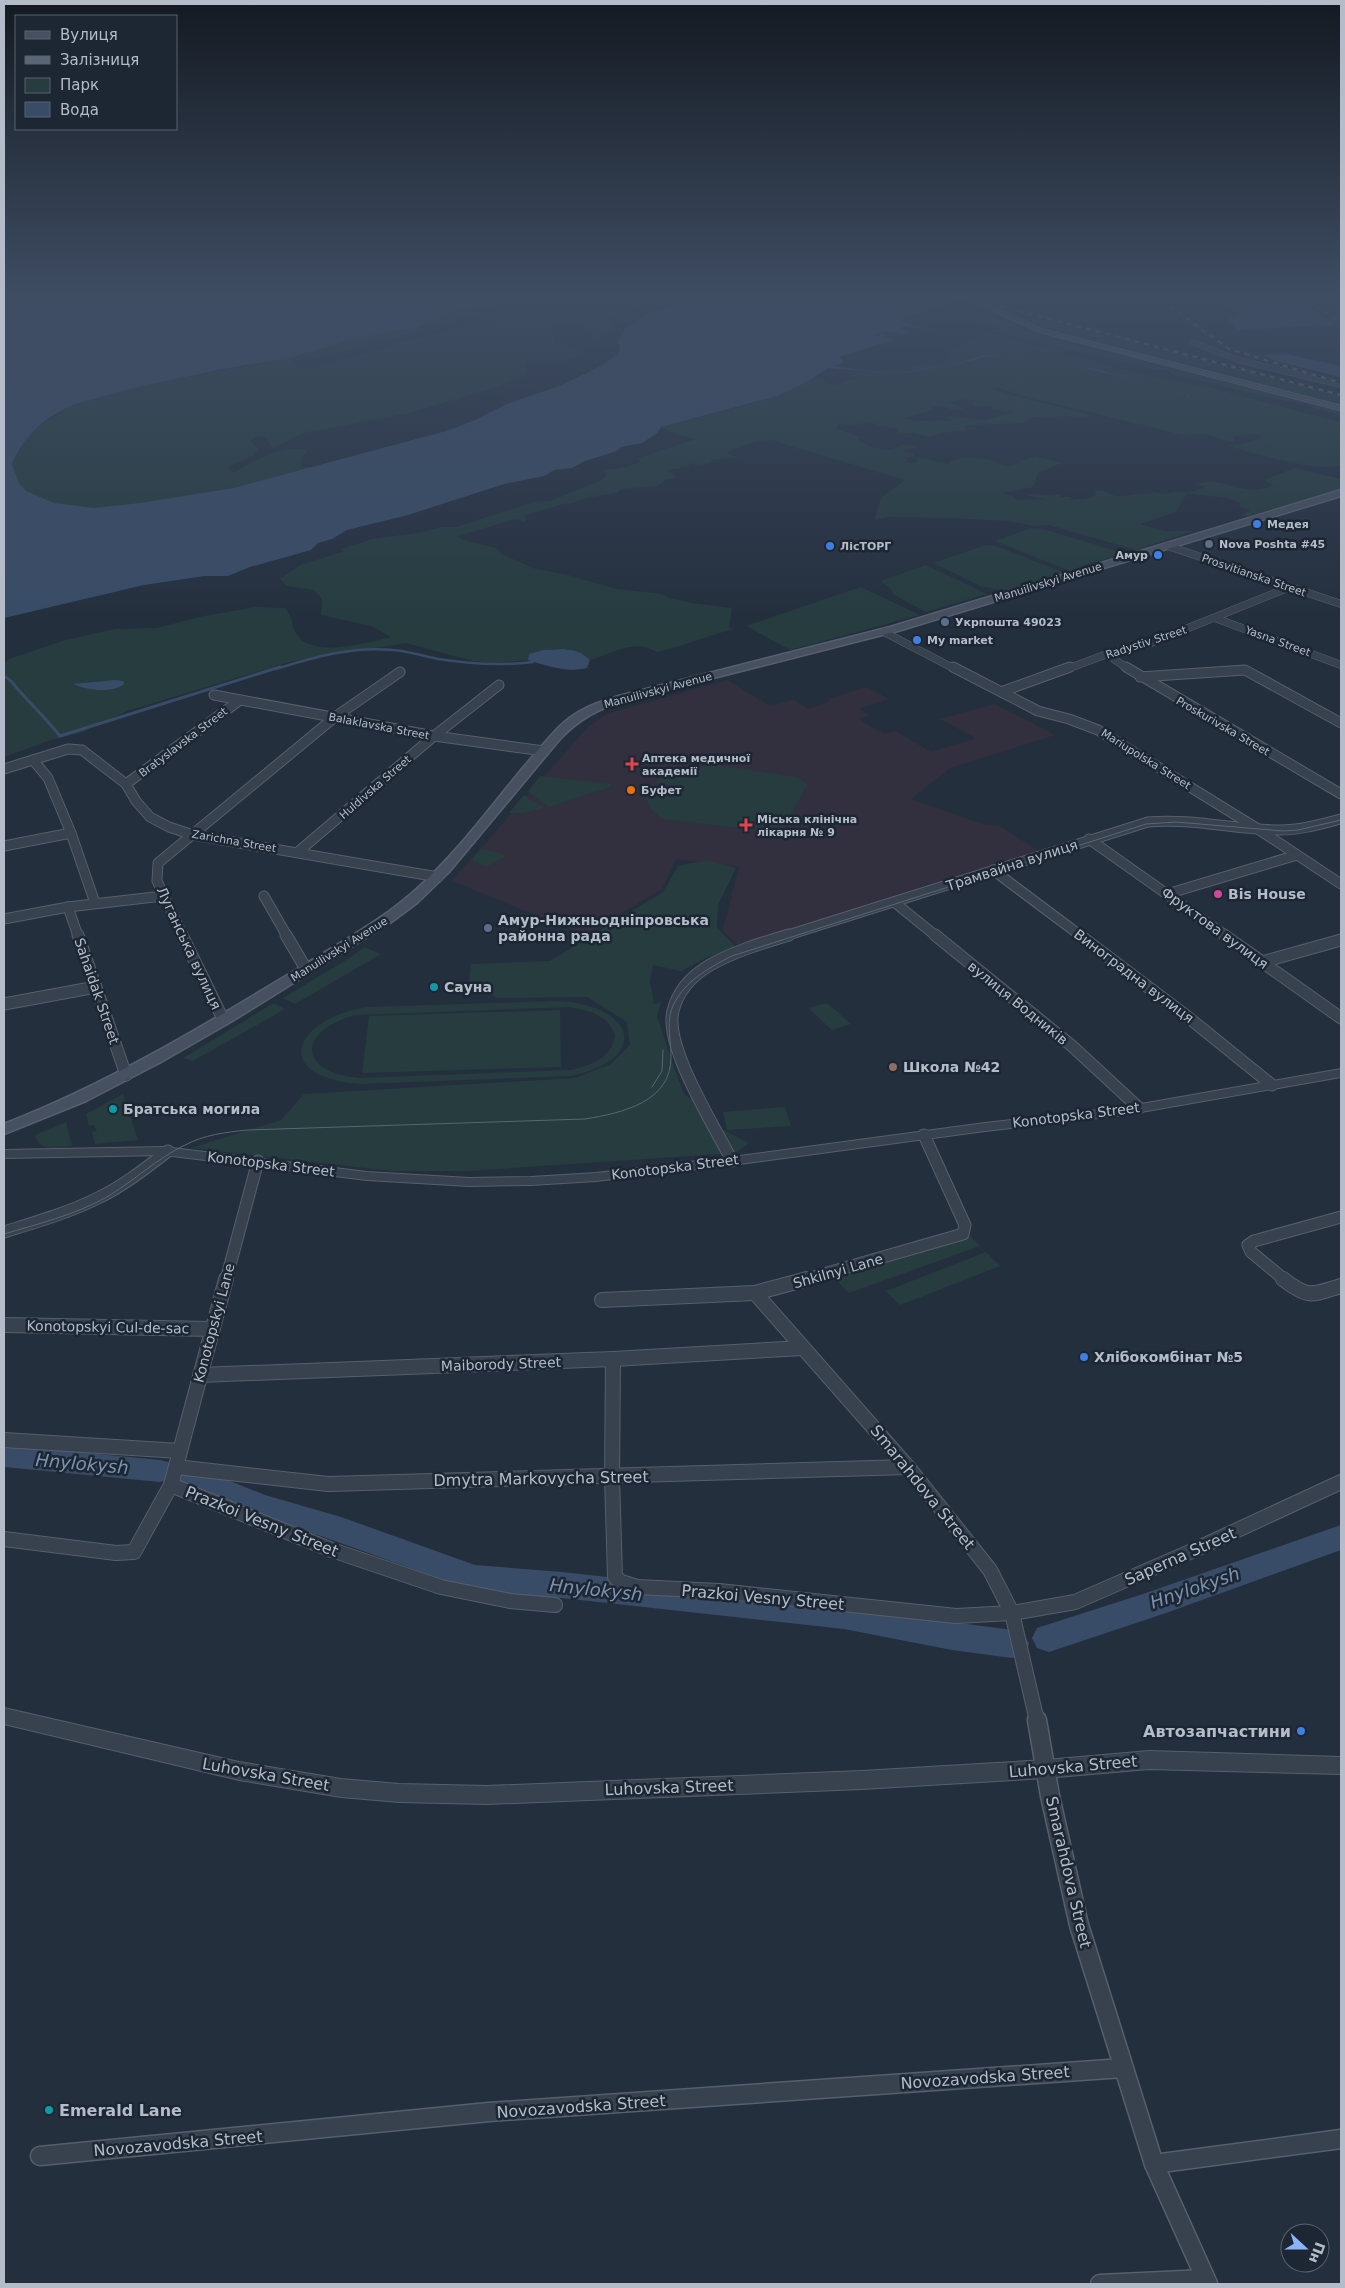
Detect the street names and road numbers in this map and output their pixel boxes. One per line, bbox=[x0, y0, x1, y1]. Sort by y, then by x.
street label: Prosvitianska Street bbox=[1200, 552, 1308, 600]
street label: Manuilivskyi Avenue bbox=[993, 560, 1104, 605]
street label: Radystiv Street bbox=[1104, 623, 1189, 662]
street label: Yasna Street bbox=[1243, 623, 1313, 659]
street label: Manuilivskyi Avenue bbox=[603, 670, 714, 711]
street label: Proskurivska Street bbox=[1174, 694, 1272, 759]
street label: Bratyslavska Street bbox=[137, 705, 231, 780]
street label: Balaklavska Street bbox=[327, 710, 431, 743]
street label: Mariupolska Street bbox=[1099, 727, 1193, 793]
street label: Huldivska Street bbox=[337, 752, 414, 822]
street label: Zarichna Street bbox=[191, 828, 278, 855]
street label: Трамвайна вулиця bbox=[943, 836, 1080, 894]
street label: Луганська вулиця bbox=[153, 884, 225, 1012]
street label: Фруктова вулиця bbox=[1158, 884, 1272, 972]
street label: Manuilivskyi Avenue bbox=[289, 914, 390, 984]
street label: Виноградна вулиця bbox=[1071, 926, 1197, 1026]
street label: Sahaidak Street bbox=[71, 936, 123, 1047]
street label: вулиця Водників bbox=[965, 958, 1071, 1048]
street label: Konotopska Street bbox=[1011, 1099, 1141, 1131]
street label: Konotopska Street bbox=[206, 1148, 336, 1180]
street label: Konotopska Street bbox=[610, 1151, 740, 1183]
street label: Shkilnyi Lane bbox=[791, 1250, 885, 1292]
street label: Konotopskyi Lane bbox=[190, 1262, 238, 1384]
street label: Konotopskyi Cul-de-sac bbox=[27, 1318, 189, 1336]
street label: Maiborody Street bbox=[441, 1354, 562, 1374]
street label: Smarahdova Street bbox=[866, 1421, 979, 1554]
street label: Dmytra Markovycha Street bbox=[433, 1467, 649, 1490]
street label: Prazkoi Vesny Street bbox=[183, 1482, 341, 1561]
street label: Saperna Street bbox=[1122, 1523, 1239, 1590]
street label: Prazkoi Vesny Street bbox=[681, 1581, 845, 1614]
street label: Luhovska Street bbox=[1008, 1751, 1138, 1782]
street label: Luhovska Street bbox=[201, 1754, 331, 1795]
street label: Luhovska Street bbox=[604, 1776, 734, 1799]
street label: Smarahdova Street bbox=[1042, 1794, 1095, 1950]
street label: Novozavodska Street bbox=[900, 2062, 1070, 2093]
street label: Novozavodska Street bbox=[496, 2091, 666, 2122]
street label: Novozavodska Street bbox=[93, 2127, 263, 2160]

